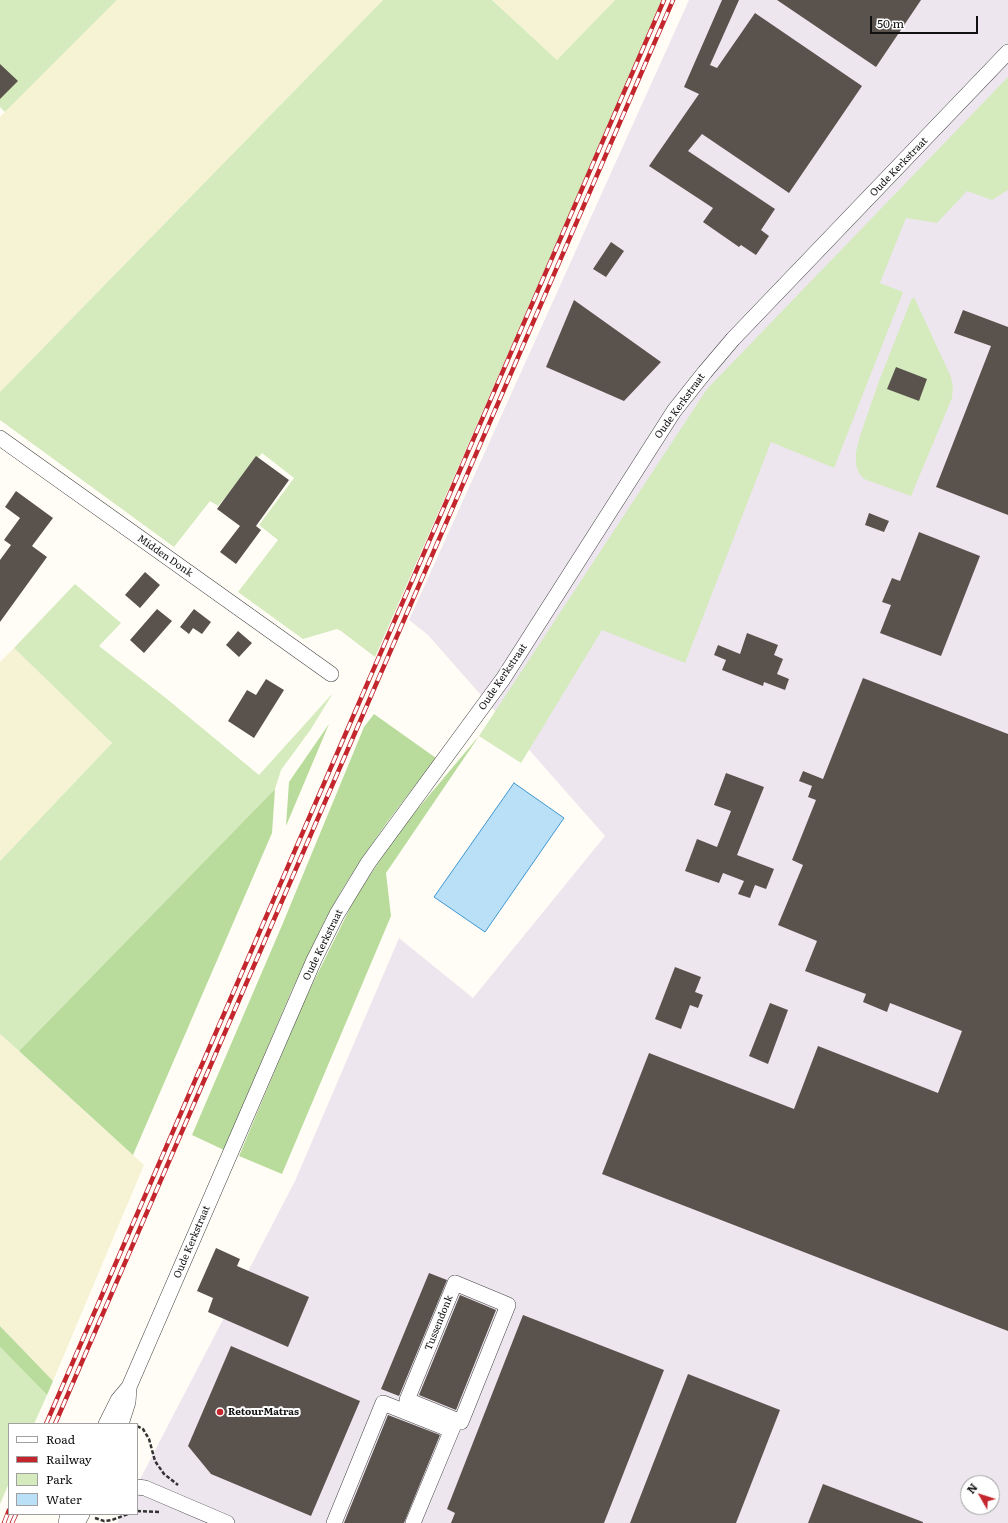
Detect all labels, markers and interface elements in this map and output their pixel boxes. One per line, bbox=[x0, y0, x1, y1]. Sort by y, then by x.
scale bar bbox=[872, 8, 980, 34]
text: 50 m bbox=[877, 14, 904, 32]
street label: Oude Kerkstraat bbox=[868, 135, 930, 199]
street label: Oude Kerkstraat bbox=[652, 371, 708, 441]
street label: Midden Donk bbox=[135, 532, 195, 580]
street label: Oude Kerkstraat bbox=[476, 641, 530, 713]
street label: Oude Kerkstraat bbox=[301, 907, 345, 983]
street label: Oude Kerkstraat bbox=[171, 1204, 213, 1280]
street label: Tussendonk bbox=[422, 1294, 456, 1352]
place label: RetourMatras bbox=[228, 1406, 299, 1418]
marker: RetourMatras bbox=[215, 1407, 225, 1417]
legend bbox=[8, 1423, 138, 1515]
text: Road bbox=[46, 1430, 75, 1448]
text: Railway bbox=[46, 1450, 92, 1468]
text: Park bbox=[46, 1470, 72, 1488]
north arrow bbox=[960, 1475, 1000, 1515]
text: N bbox=[962, 1479, 981, 1497]
text: Water bbox=[46, 1490, 82, 1508]

